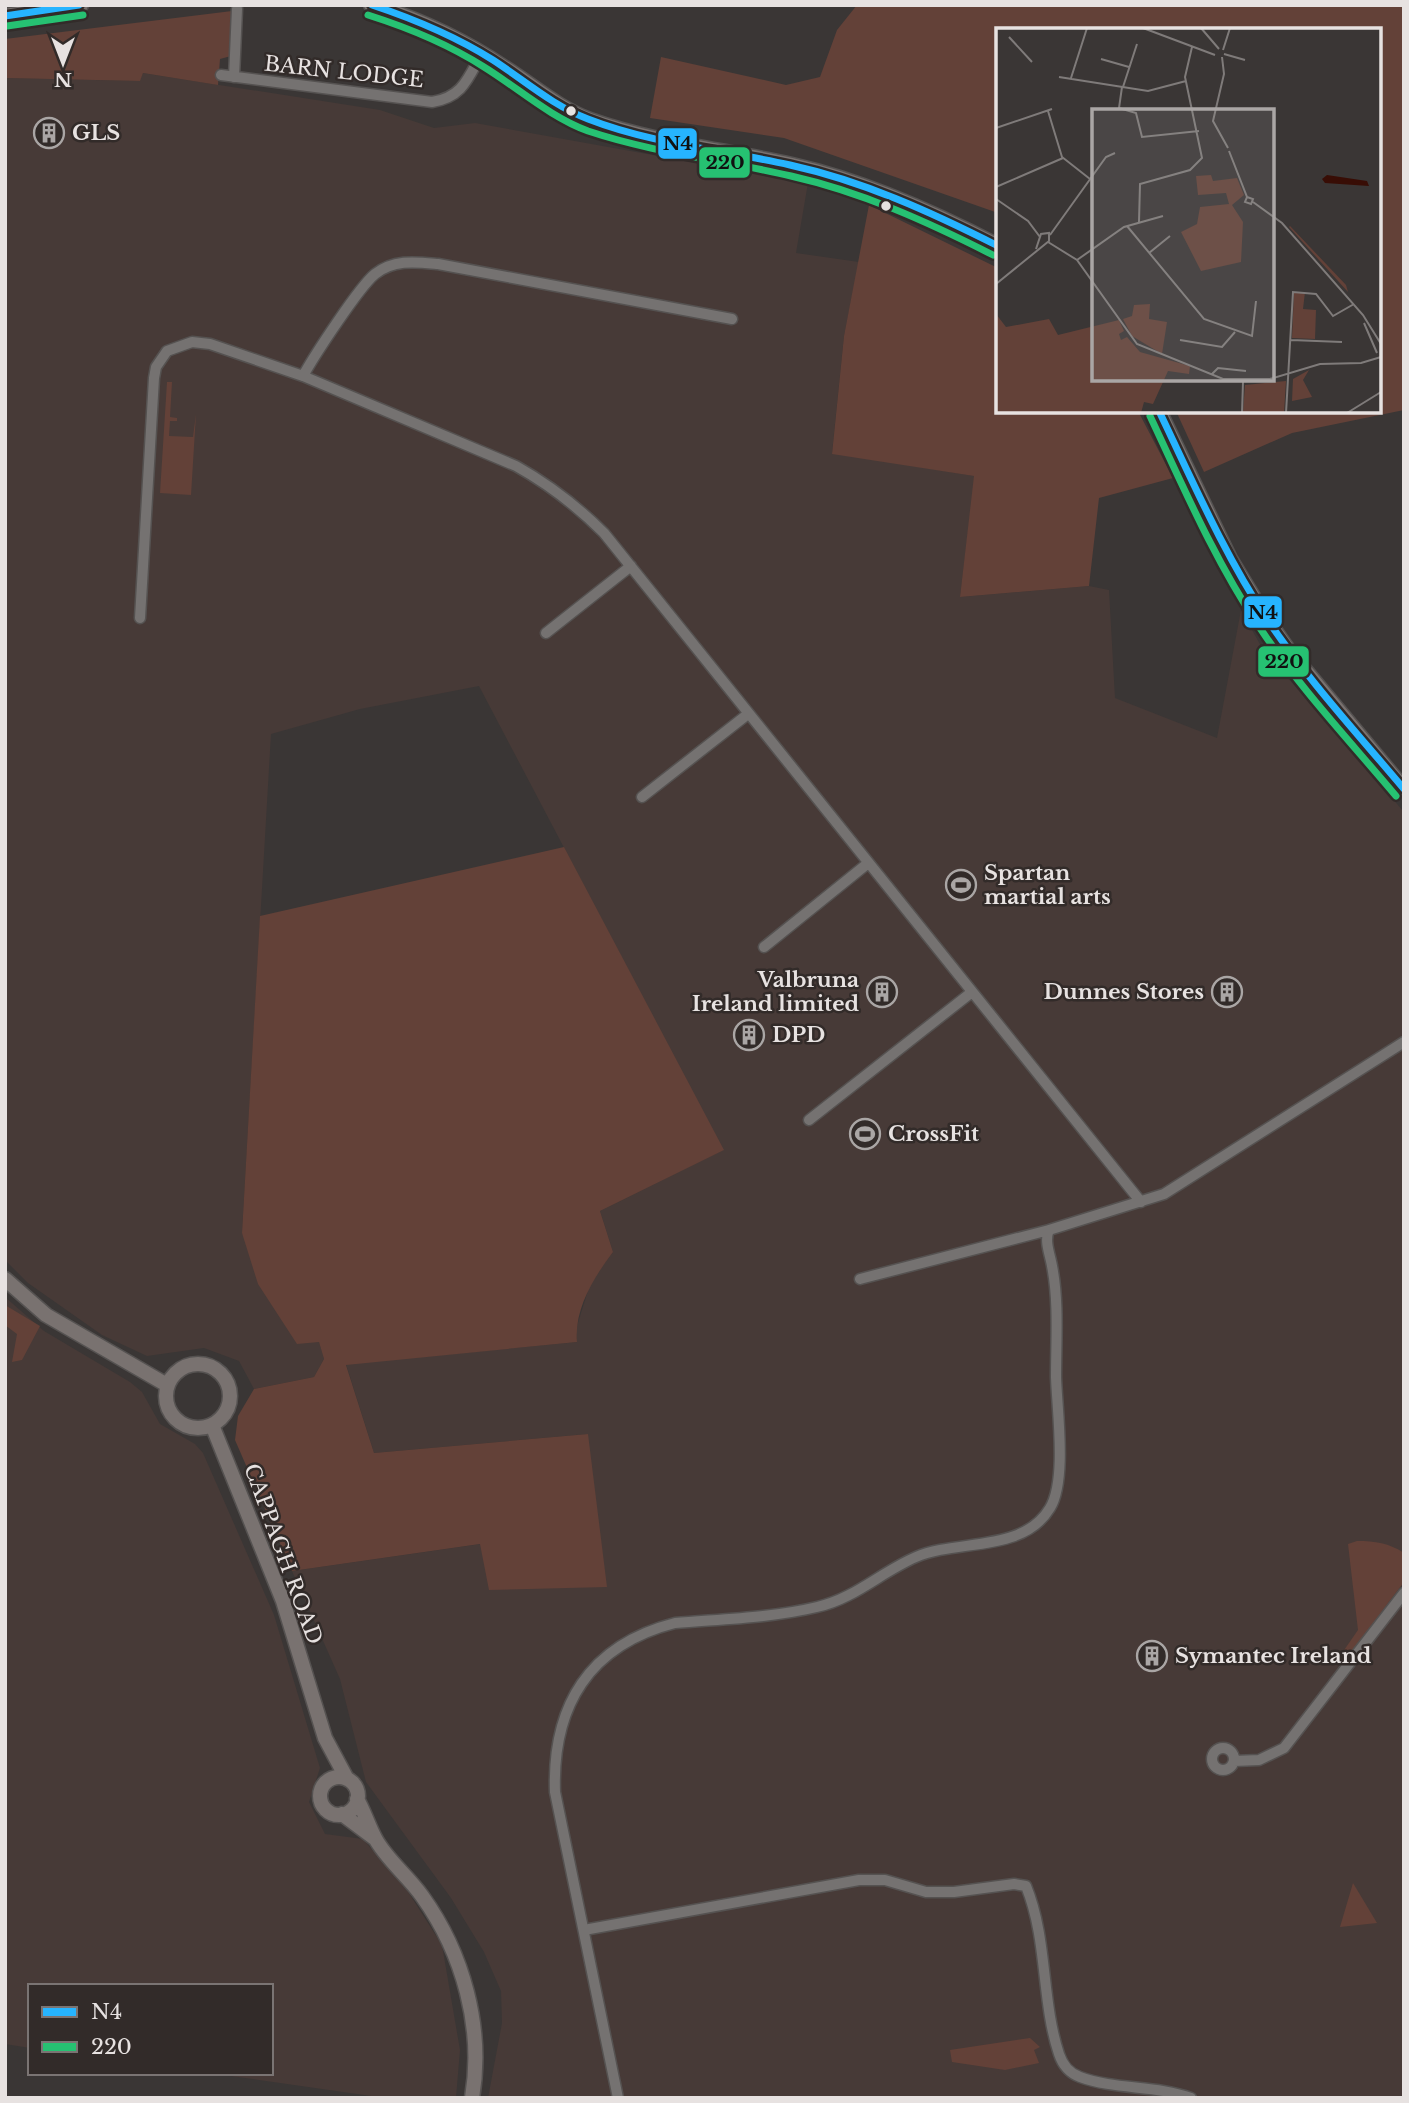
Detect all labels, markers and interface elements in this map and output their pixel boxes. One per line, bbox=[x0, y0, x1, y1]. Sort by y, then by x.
north arrow bbox=[28, 28, 98, 98]
inset map bbox=[996, 28, 1381, 413]
street label: BARN LODGE bbox=[263, 51, 425, 93]
text: N bbox=[54, 68, 72, 91]
unlabelled marker bbox=[564, 104, 578, 118]
building icon: GLS bbox=[32, 116, 66, 150]
place label: GLS bbox=[72, 120, 120, 146]
line badge: N4 bbox=[657, 127, 698, 160]
text: N4 bbox=[663, 132, 693, 155]
line badge: 220 bbox=[698, 146, 751, 179]
text: 220 bbox=[705, 151, 745, 174]
unlabelled marker bbox=[879, 199, 893, 213]
line badge: N4 bbox=[1243, 595, 1283, 629]
text: N4 bbox=[1248, 601, 1278, 624]
line badge: 220 bbox=[1257, 645, 1310, 678]
text: 220 bbox=[1264, 650, 1304, 673]
place label: Spartan martial arts bbox=[984, 860, 1111, 910]
sports icon: Spartan martial arts bbox=[944, 868, 978, 902]
place label: Valbruna Ireland limited bbox=[692, 967, 859, 1017]
building icon: Valbruna Ireland limited bbox=[865, 975, 899, 1009]
building icon: Dunnes Stores bbox=[1210, 975, 1244, 1009]
place label: Dunnes Stores bbox=[1044, 979, 1204, 1005]
building icon: DPD bbox=[732, 1018, 766, 1052]
place label: DPD bbox=[772, 1022, 825, 1048]
sports icon: CrossFit bbox=[848, 1117, 882, 1151]
place label: CrossFit bbox=[888, 1121, 979, 1147]
street label: CAPPAGH ROAD bbox=[238, 1460, 328, 1648]
building icon: Symantec Ireland bbox=[1135, 1639, 1169, 1673]
place label: Symantec Ireland bbox=[1175, 1643, 1372, 1669]
legend bbox=[28, 1984, 273, 2075]
text: N4 bbox=[91, 1999, 122, 2025]
text: 220 bbox=[91, 2034, 132, 2060]

